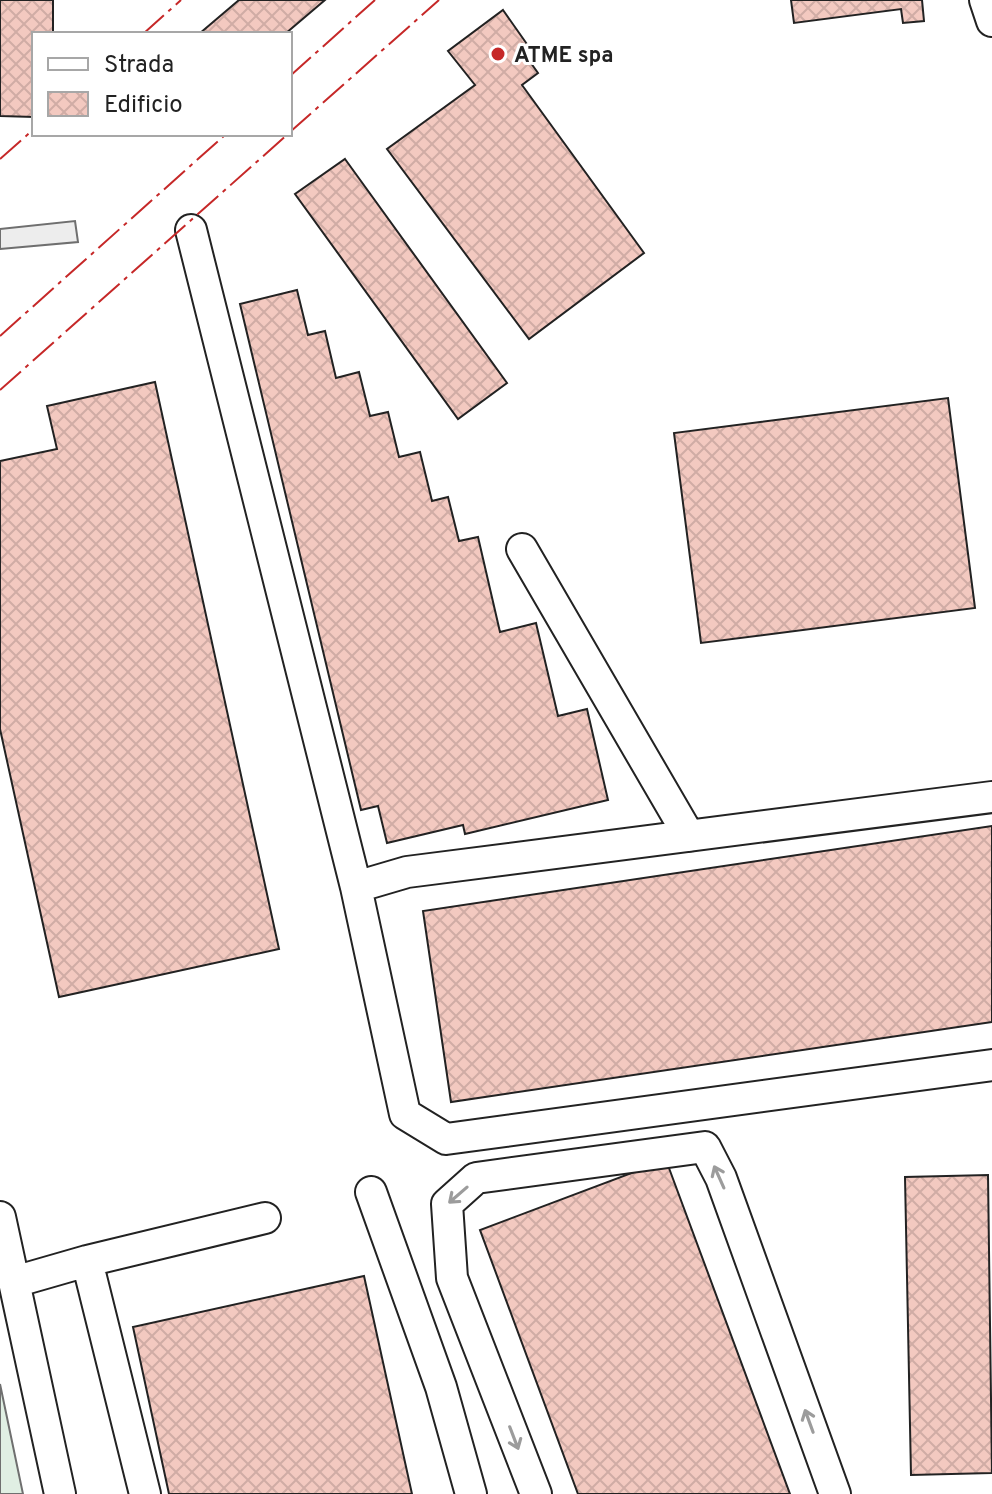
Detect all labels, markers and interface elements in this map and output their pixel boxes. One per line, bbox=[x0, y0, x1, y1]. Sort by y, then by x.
legend bbox=[32, 32, 292, 136]
place label: ATME spa bbox=[514, 43, 614, 70]
marker: ATME spa bbox=[489, 45, 507, 63]
text: Strada bbox=[104, 51, 174, 81]
text: Edificio bbox=[104, 91, 183, 121]
one-way arrow bbox=[711, 1165, 726, 1189]
one-way arrow bbox=[448, 1185, 468, 1203]
one-way arrow bbox=[800, 1408, 815, 1433]
one-way arrow bbox=[508, 1425, 522, 1450]

